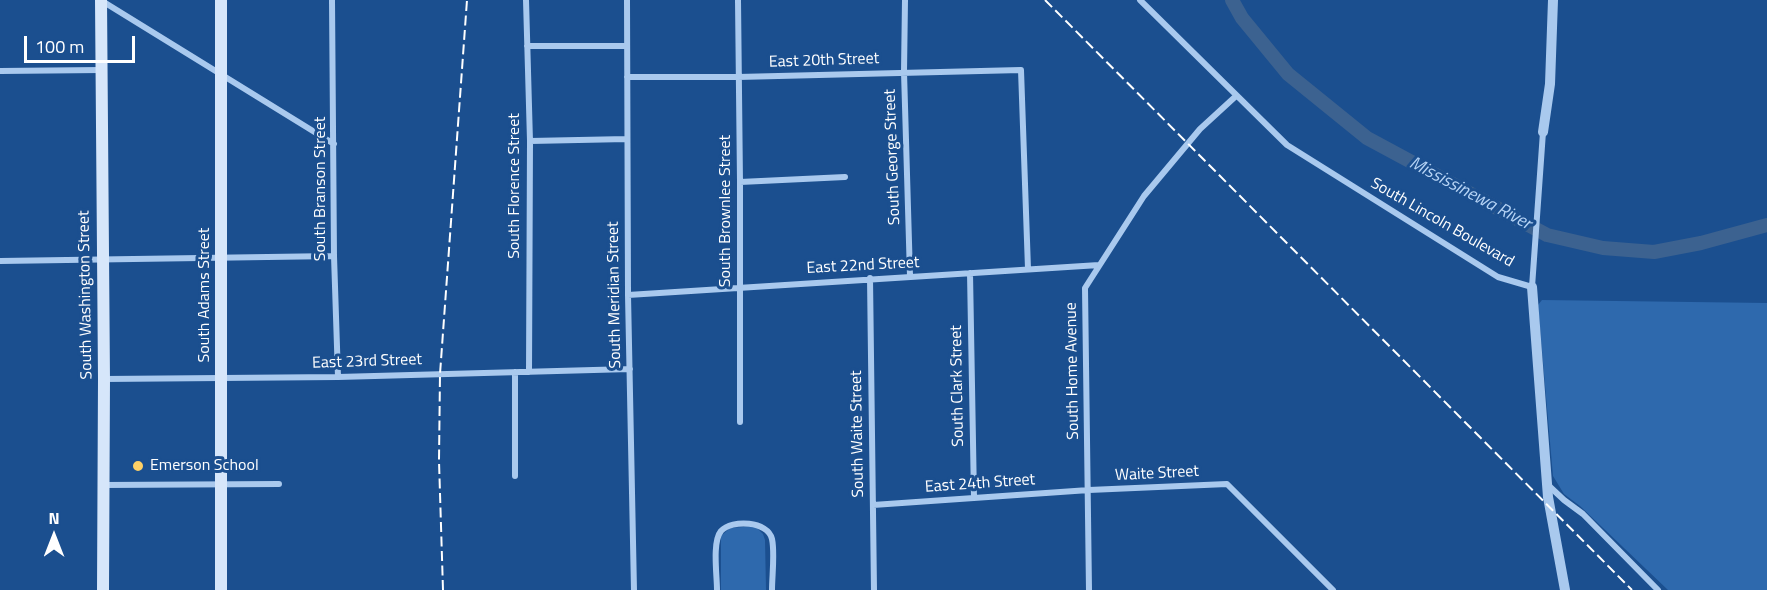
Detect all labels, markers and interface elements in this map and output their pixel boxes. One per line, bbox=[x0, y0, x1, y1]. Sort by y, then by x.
scale bar bbox=[27, 24, 138, 62]
text: 100 m bbox=[35, 33, 84, 60]
street label: East 20th Street bbox=[769, 49, 879, 73]
street label: South George Street bbox=[881, 89, 905, 225]
street label: South Florence Street bbox=[505, 113, 525, 259]
street label: South Branson Street bbox=[311, 117, 331, 261]
street label: South Brownlee Street bbox=[716, 135, 736, 287]
water label: Mississinewa River bbox=[1405, 153, 1535, 235]
street label: South Lincoln Boulevard bbox=[1367, 174, 1517, 272]
street label: South Washington Street bbox=[75, 210, 97, 380]
street label: South Meridian Street bbox=[604, 221, 626, 369]
street label: South Adams Street bbox=[195, 228, 215, 362]
street label: East 22nd Street bbox=[806, 253, 920, 279]
street label: South Home Avenue bbox=[1062, 302, 1084, 440]
street label: South Clark Street bbox=[947, 325, 969, 447]
street label: East 23rd Street bbox=[312, 350, 422, 374]
street label: South Waite Street bbox=[847, 370, 869, 498]
place label: Emerson School bbox=[150, 456, 259, 476]
marker: Emerson School bbox=[131, 459, 145, 473]
street label: Waite Street bbox=[1115, 462, 1199, 486]
street label: East 24th Street bbox=[924, 471, 1036, 497]
north arrow bbox=[24, 506, 84, 566]
text: N bbox=[48, 506, 60, 530]

